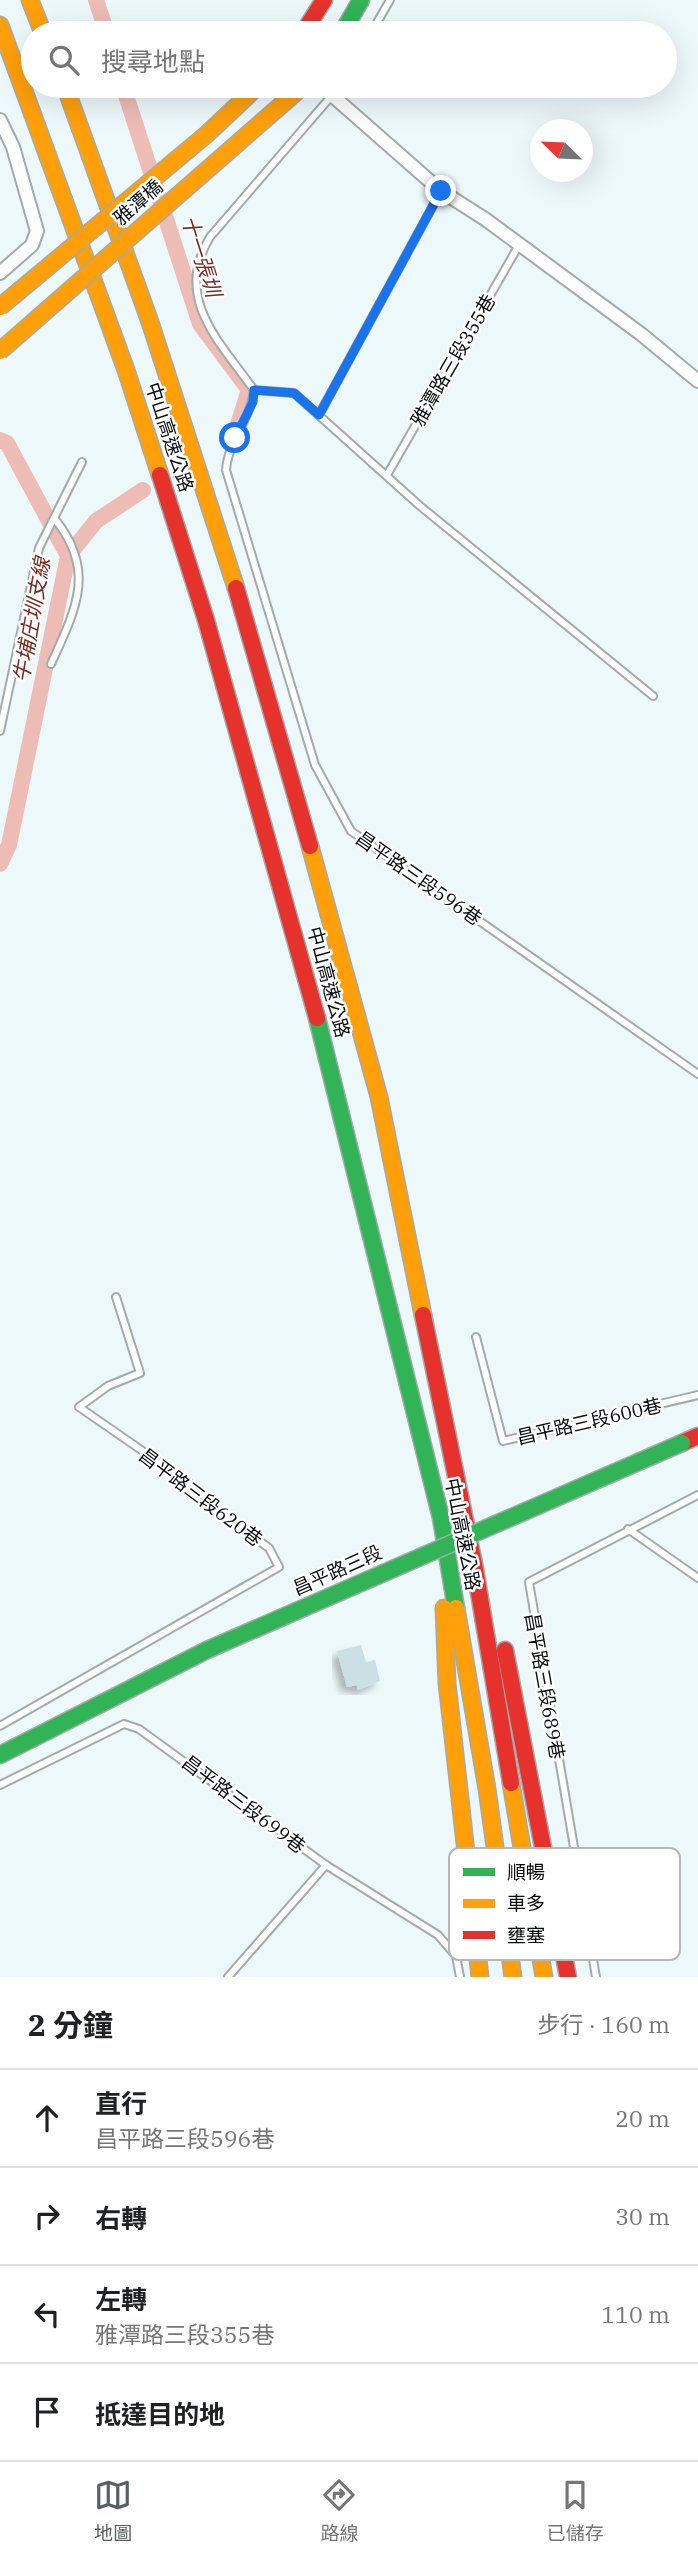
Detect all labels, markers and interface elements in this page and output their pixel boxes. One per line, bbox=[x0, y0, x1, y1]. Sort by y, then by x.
search box bbox=[21, 21, 677, 98]
icon: search bbox=[45, 41, 83, 79]
text: 搜尋地點 bbox=[101, 44, 205, 78]
north arrow bbox=[530, 119, 593, 182]
street label: 雅潭橋 bbox=[109, 174, 167, 230]
route end bbox=[425, 175, 456, 206]
water label: 十一張圳 bbox=[176, 211, 229, 303]
street label: 雅潭路三段355巷 bbox=[406, 290, 500, 430]
street label: 中山高速公路 bbox=[141, 379, 199, 495]
route start bbox=[219, 422, 250, 453]
water label: 牛埔庄圳支線 bbox=[6, 553, 56, 684]
street label: 昌平路三段596巷 bbox=[351, 826, 487, 930]
street label: 中山高速公路 bbox=[303, 924, 355, 1040]
street label: 昌平路三段600巷 bbox=[514, 1393, 664, 1449]
street label: 昌平路三段620巷 bbox=[135, 1443, 267, 1551]
street label: 中山高速公路 bbox=[440, 1476, 486, 1592]
street label: 昌平路三段 bbox=[289, 1540, 385, 1600]
street label: 昌平路三段689巷 bbox=[520, 1611, 570, 1761]
street label: 昌平路三段699巷 bbox=[178, 1750, 310, 1858]
legend bbox=[449, 1848, 680, 1960]
text: 順暢 bbox=[507, 1860, 545, 1884]
text: 車多 bbox=[507, 1891, 545, 1915]
text: 壅塞 bbox=[507, 1923, 545, 1947]
text: 2 分鐘 bbox=[28, 2005, 113, 2044]
text: 步行 · 160 m bbox=[537, 2009, 670, 2039]
text: 直行 bbox=[95, 2086, 147, 2120]
icon: ahead bbox=[28, 2099, 66, 2137]
text: 20 m bbox=[615, 2103, 670, 2133]
text: 昌平路三段596巷 bbox=[95, 2123, 274, 2153]
icon: right bbox=[28, 2197, 66, 2235]
text: 右轉 bbox=[95, 2201, 147, 2235]
text: 30 m bbox=[615, 2201, 670, 2231]
text: 左轉 bbox=[95, 2282, 147, 2316]
icon: left bbox=[28, 2295, 66, 2333]
text: 110 m bbox=[601, 2299, 670, 2329]
text: 雅潭路三段355巷 bbox=[95, 2319, 274, 2349]
icon: arrive bbox=[28, 2393, 66, 2431]
text: 抵達目的地 bbox=[95, 2397, 225, 2431]
tab: 地圖 bbox=[94, 2476, 132, 2545]
tab: 路線 bbox=[320, 2476, 359, 2545]
tab: 已儲存 bbox=[547, 2476, 604, 2545]

